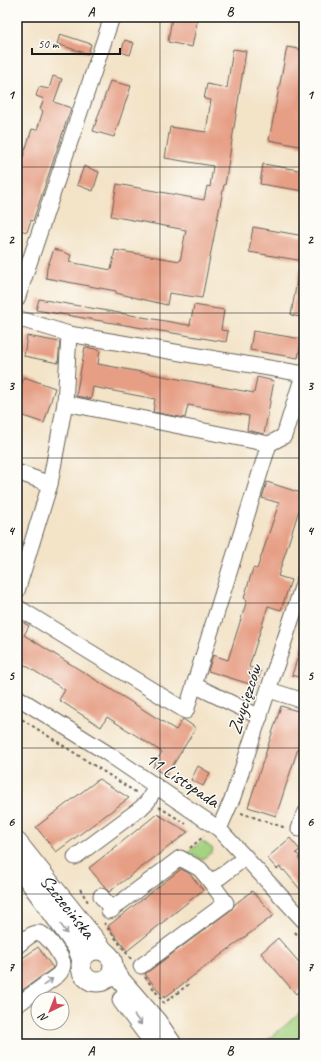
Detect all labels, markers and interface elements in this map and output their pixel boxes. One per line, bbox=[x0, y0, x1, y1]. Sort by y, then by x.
text: A bbox=[88, 4, 96, 20]
text: B bbox=[227, 4, 235, 20]
scale bar bbox=[32, 30, 120, 56]
text: 50 m bbox=[38, 36, 60, 52]
text: 1 bbox=[8, 87, 16, 103]
text: 1 bbox=[307, 87, 315, 103]
text: 2 bbox=[8, 232, 15, 248]
text: 2 bbox=[307, 232, 314, 248]
text: 3 bbox=[8, 378, 15, 394]
text: 3 bbox=[307, 378, 314, 394]
text: 4 bbox=[8, 523, 16, 539]
text: 4 bbox=[307, 523, 315, 539]
street label: Zwycięzców bbox=[222, 660, 268, 737]
text: 5 bbox=[8, 668, 15, 684]
text: 5 bbox=[307, 668, 314, 684]
street label: 11 Listopada bbox=[141, 746, 225, 814]
text: 6 bbox=[8, 814, 15, 830]
text: 6 bbox=[307, 814, 314, 830]
street label: Szczecińska bbox=[35, 870, 101, 945]
one-way arrow bbox=[60, 923, 68, 934]
text: 7 bbox=[8, 959, 15, 975]
text: 7 bbox=[307, 959, 314, 975]
one-way arrow bbox=[43, 978, 54, 986]
north arrow bbox=[30, 991, 70, 1031]
text: N bbox=[34, 1009, 50, 1026]
one-way arrow bbox=[134, 1014, 142, 1025]
text: A bbox=[88, 1043, 96, 1059]
text: B bbox=[227, 1043, 235, 1059]

